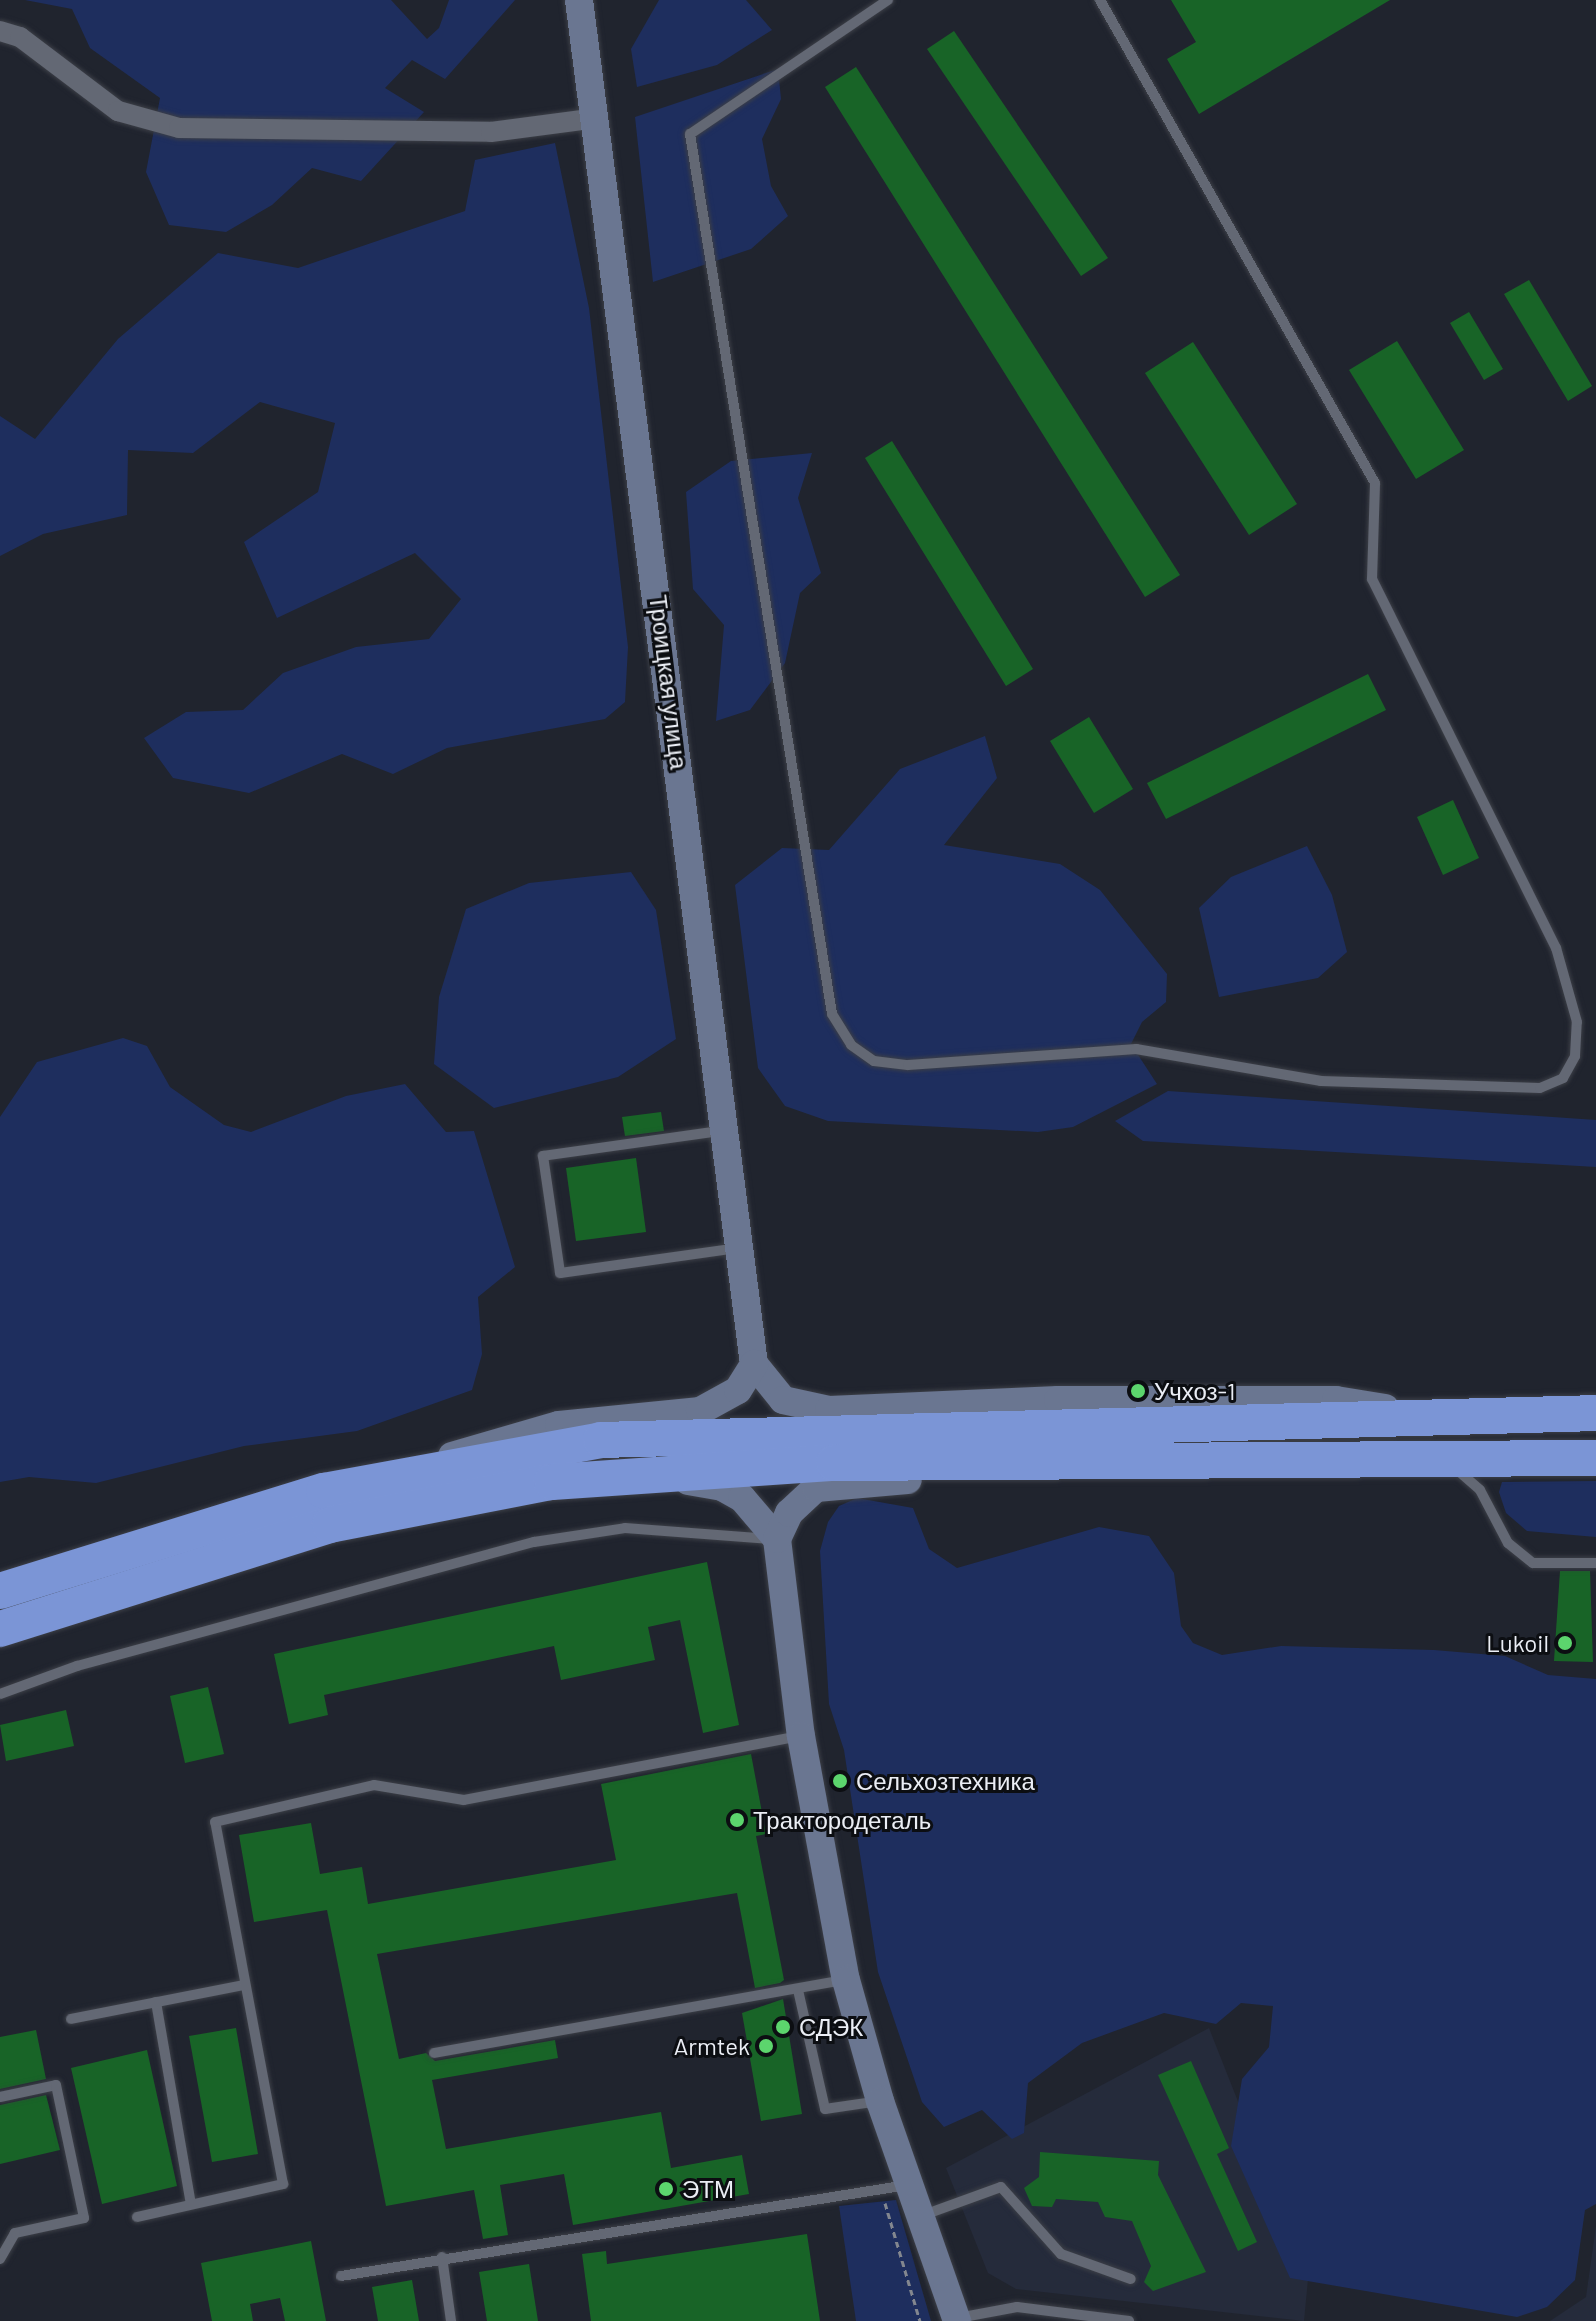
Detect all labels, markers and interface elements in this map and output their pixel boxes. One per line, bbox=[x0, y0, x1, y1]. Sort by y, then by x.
street label: Троицкая улица bbox=[644, 593, 694, 771]
place label: Учхоз-1 bbox=[1154, 1377, 1235, 1405]
marker: Учхоз-1 bbox=[1129, 1382, 1147, 1400]
place label: Lukoil bbox=[1486, 1629, 1549, 1657]
marker: Lukoil bbox=[1556, 1634, 1574, 1652]
place label: Сельхозтехника bbox=[856, 1767, 1035, 1795]
marker: Сельхозтехника bbox=[831, 1772, 849, 1790]
place label: Трактородеталь bbox=[753, 1806, 931, 1834]
marker: Трактородеталь bbox=[728, 1811, 746, 1829]
place label: СДЭК bbox=[799, 2013, 863, 2041]
marker: СДЭК bbox=[774, 2018, 792, 2036]
place label: Armtek bbox=[674, 2032, 750, 2060]
marker: Armtek bbox=[757, 2037, 775, 2055]
place label: ЭТМ bbox=[682, 2175, 734, 2203]
marker: ЭТМ bbox=[657, 2180, 675, 2198]

